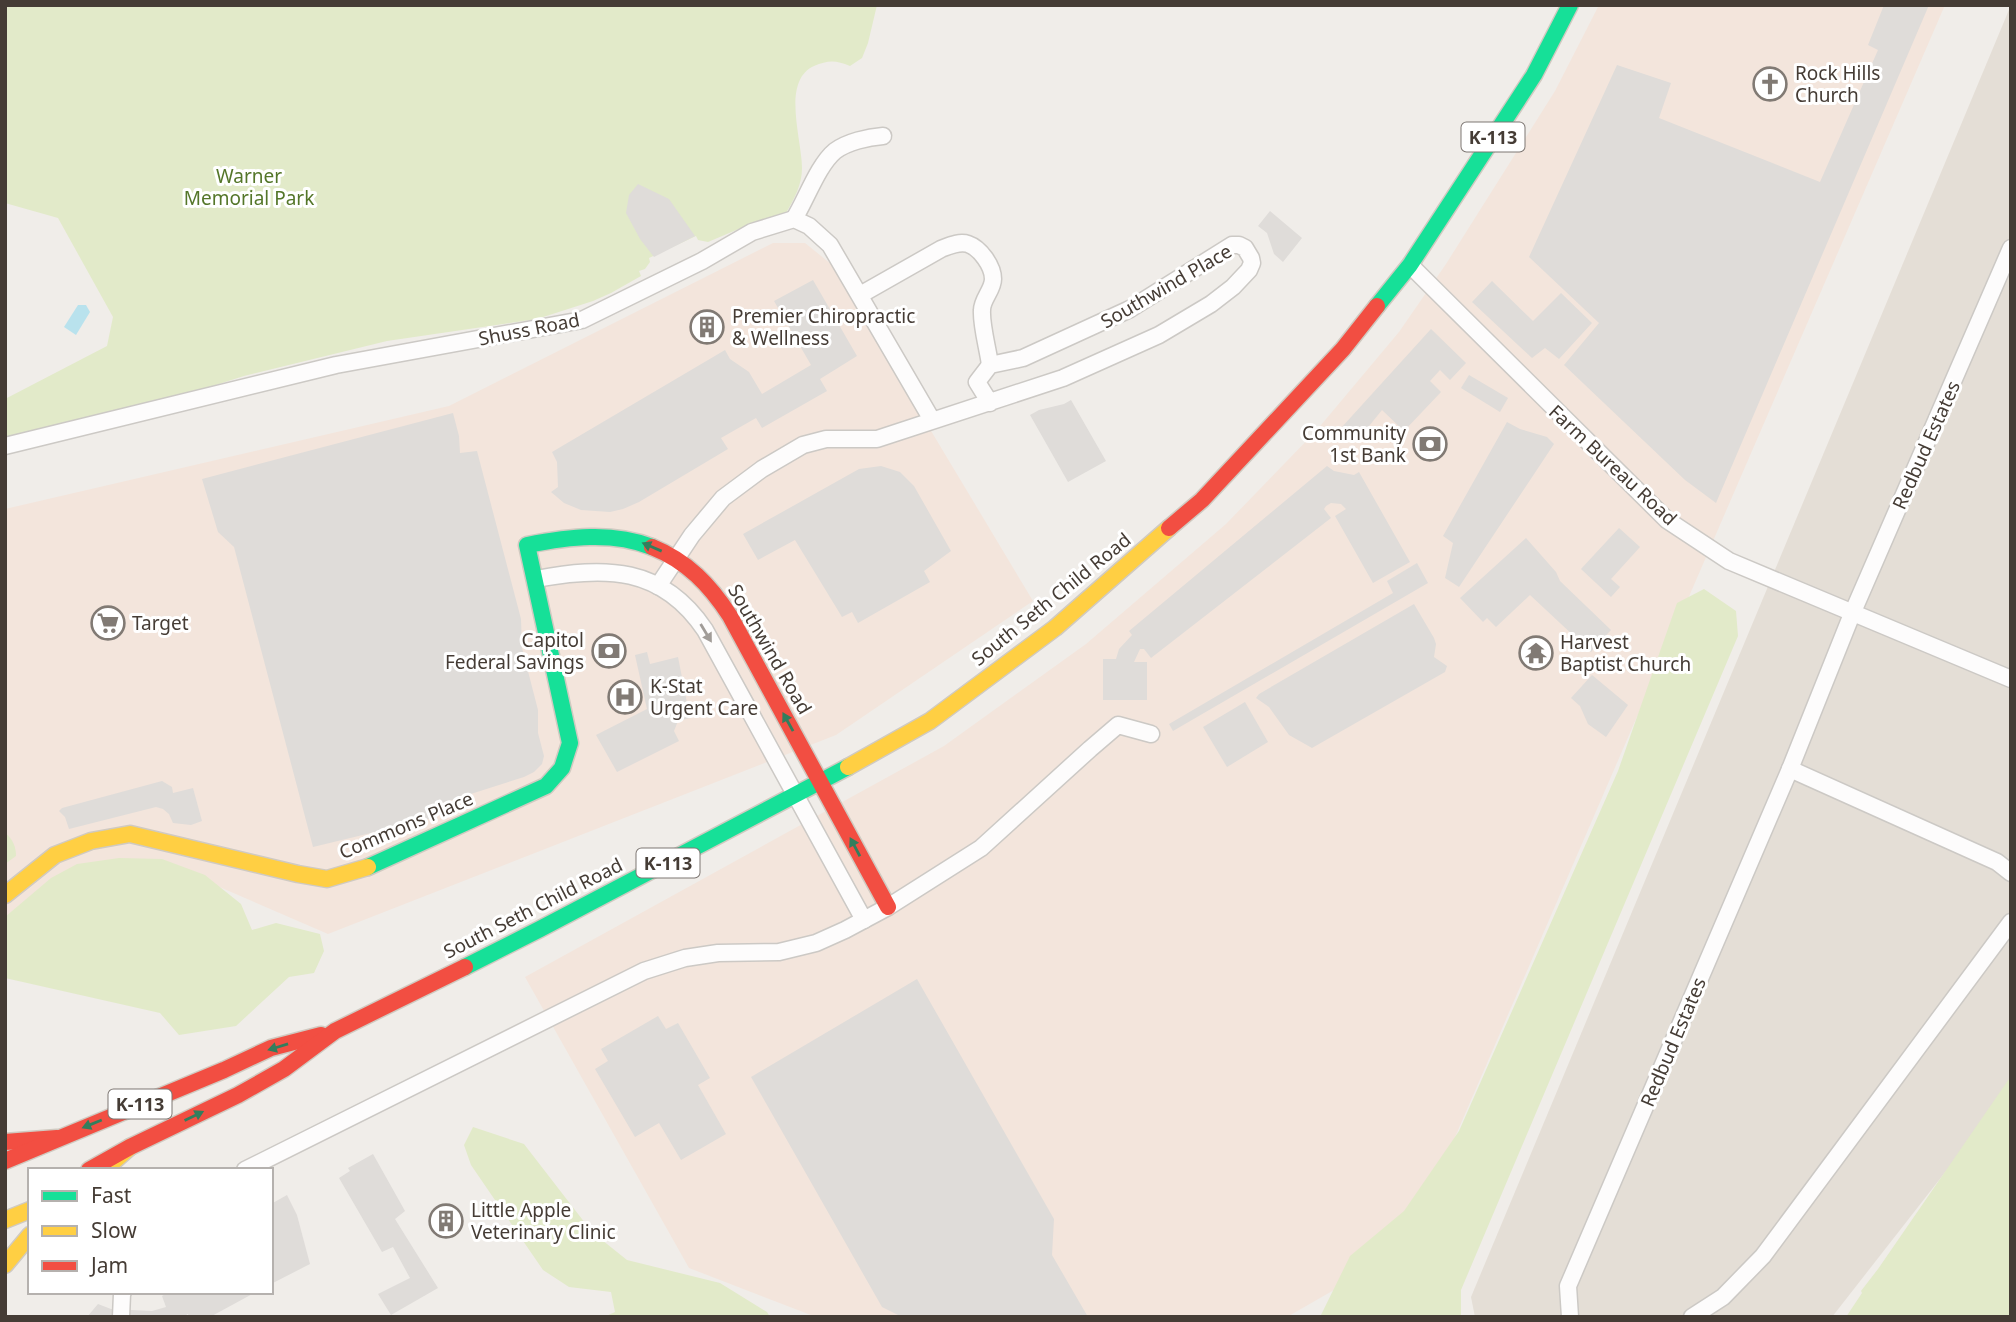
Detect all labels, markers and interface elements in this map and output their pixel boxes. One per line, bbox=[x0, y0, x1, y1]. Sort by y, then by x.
place label: Rock Hills Church bbox=[1795, 60, 1880, 108]
church icon: Rock Hills Church bbox=[1751, 65, 1789, 103]
road number: K-113 bbox=[1462, 122, 1524, 152]
park label: Warner Memorial Park bbox=[184, 163, 314, 211]
street label: Southwind Place bbox=[1096, 238, 1236, 334]
place label: Premier Chiropractic & Wellness bbox=[732, 303, 915, 351]
street label: Shuss Road bbox=[476, 306, 582, 352]
building icon: Premier Chiropractic & Wellness bbox=[688, 308, 726, 346]
street label: Redbud Estates bbox=[1886, 377, 1966, 513]
street label: Farm Bureau Road bbox=[1543, 399, 1683, 531]
place label: Community 1st Bank bbox=[1302, 420, 1406, 468]
bank icon: Community 1st Bank bbox=[1411, 425, 1449, 463]
street label: South Seth Child Road bbox=[966, 527, 1136, 671]
one-way arrow bbox=[641, 541, 662, 552]
street label: Southwind Road bbox=[722, 579, 818, 719]
supermarket icon: Target bbox=[89, 604, 127, 642]
place label: Target bbox=[132, 610, 189, 636]
one-way arrow bbox=[700, 623, 713, 642]
place label: Capitol Federal Savings bbox=[445, 627, 584, 675]
place label: Harvest Baptist Church bbox=[1560, 629, 1691, 677]
bank icon: Capitol Federal Savings bbox=[590, 632, 628, 670]
temple icon: Harvest Baptist Church bbox=[1517, 634, 1555, 672]
place label: K-Stat Urgent Care bbox=[650, 673, 758, 721]
hospital icon: K-Stat Urgent Care bbox=[606, 678, 644, 716]
one-way arrow bbox=[782, 712, 794, 732]
street label: Commons Place bbox=[335, 785, 477, 865]
one-way arrow bbox=[850, 837, 861, 857]
road number: K-113 bbox=[636, 848, 700, 878]
street label: South Seth Child Road bbox=[439, 852, 627, 964]
street label: Redbud Estates bbox=[1634, 973, 1712, 1111]
one-way arrow bbox=[267, 1042, 288, 1052]
road number: K-113 bbox=[108, 1090, 172, 1119]
one-way arrow bbox=[184, 1111, 204, 1122]
one-way arrow bbox=[82, 1118, 103, 1129]
legend bbox=[28, 1168, 273, 1294]
text: Fast bbox=[91, 1181, 132, 1209]
place label: Little Apple Veterinary Clinic bbox=[471, 1197, 616, 1245]
building icon: Little Apple Veterinary Clinic bbox=[427, 1202, 465, 1240]
text: Slow bbox=[91, 1216, 137, 1244]
text: Jam bbox=[89, 1251, 128, 1279]

